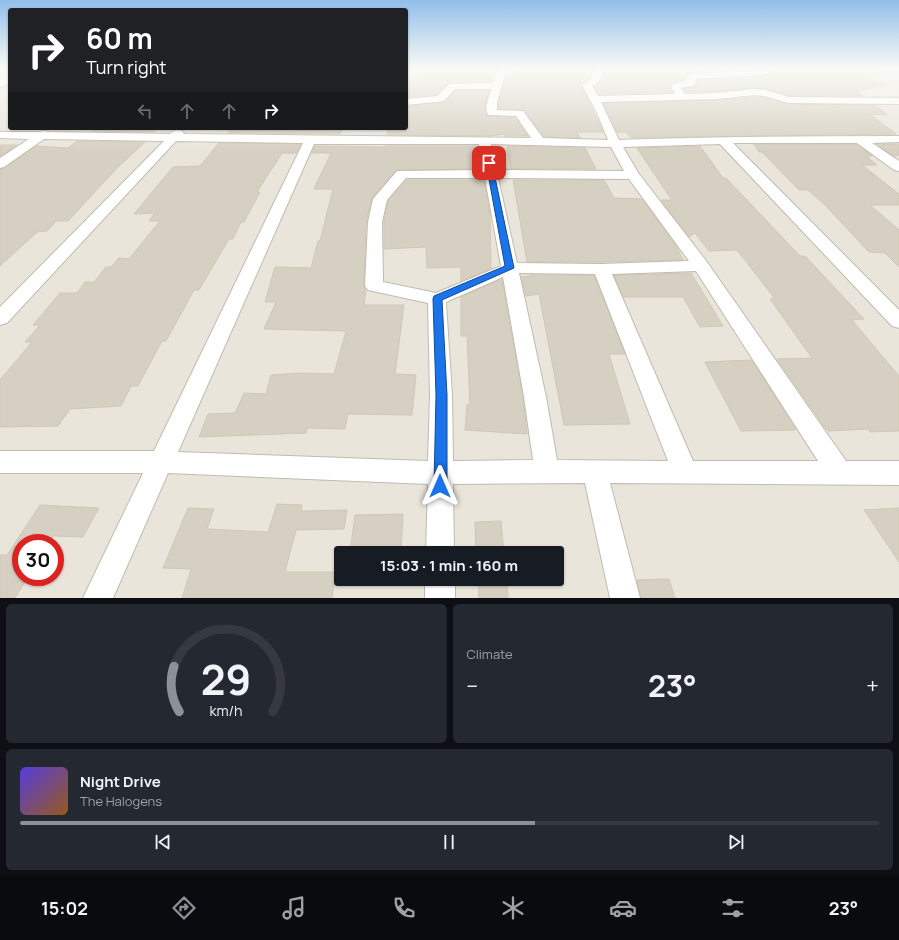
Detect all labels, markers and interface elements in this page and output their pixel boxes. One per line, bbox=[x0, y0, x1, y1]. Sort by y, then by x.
text: 60 m bbox=[86, 19, 153, 57]
icon: right bbox=[20, 24, 72, 76]
text: Turn right bbox=[86, 55, 167, 79]
icon: left bbox=[134, 100, 156, 122]
icon: ahead bbox=[176, 100, 198, 122]
icon: ahead bbox=[218, 100, 240, 122]
icon: right bbox=[260, 100, 282, 122]
pin bbox=[472, 146, 506, 180]
icon: arrive bbox=[478, 152, 500, 174]
position arrow bbox=[419, 465, 461, 507]
speed limit sign: 30 bbox=[12, 534, 64, 586]
text: 15:03 · 1 min · 160 m bbox=[380, 555, 518, 576]
text: Climate bbox=[467, 645, 513, 663]
text: 29 bbox=[201, 650, 252, 706]
text: 23° bbox=[648, 665, 697, 706]
text: − bbox=[467, 671, 478, 701]
text: + bbox=[866, 671, 879, 701]
text: km/h bbox=[210, 700, 243, 719]
text: Night Drive bbox=[80, 771, 161, 792]
text: The Halogens bbox=[80, 792, 162, 810]
icon: previous bbox=[152, 831, 174, 853]
icon: pause bbox=[438, 831, 460, 853]
icon: next bbox=[725, 831, 747, 853]
icon: directions bbox=[170, 894, 198, 922]
icon: music bbox=[280, 894, 308, 922]
icon: phone bbox=[390, 894, 418, 922]
icon: climate bbox=[499, 894, 527, 922]
icon: car bbox=[609, 894, 637, 922]
icon: filters bbox=[719, 894, 747, 922]
text: 15:02 bbox=[41, 896, 88, 920]
text: 23° bbox=[829, 896, 858, 920]

